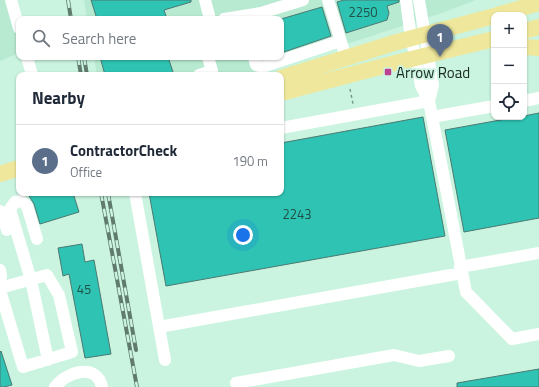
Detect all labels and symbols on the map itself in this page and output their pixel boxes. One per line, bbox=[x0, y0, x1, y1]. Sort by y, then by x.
house number: 2250 bbox=[348, 2, 378, 22]
pin: 1 bbox=[427, 24, 453, 57]
place label: Arrow Road bbox=[396, 61, 470, 84]
marker: Arrow Road bbox=[383, 67, 393, 77]
house number: 2243 bbox=[282, 204, 312, 224]
your location bbox=[233, 225, 253, 245]
house number: 45 bbox=[77, 279, 91, 299]

